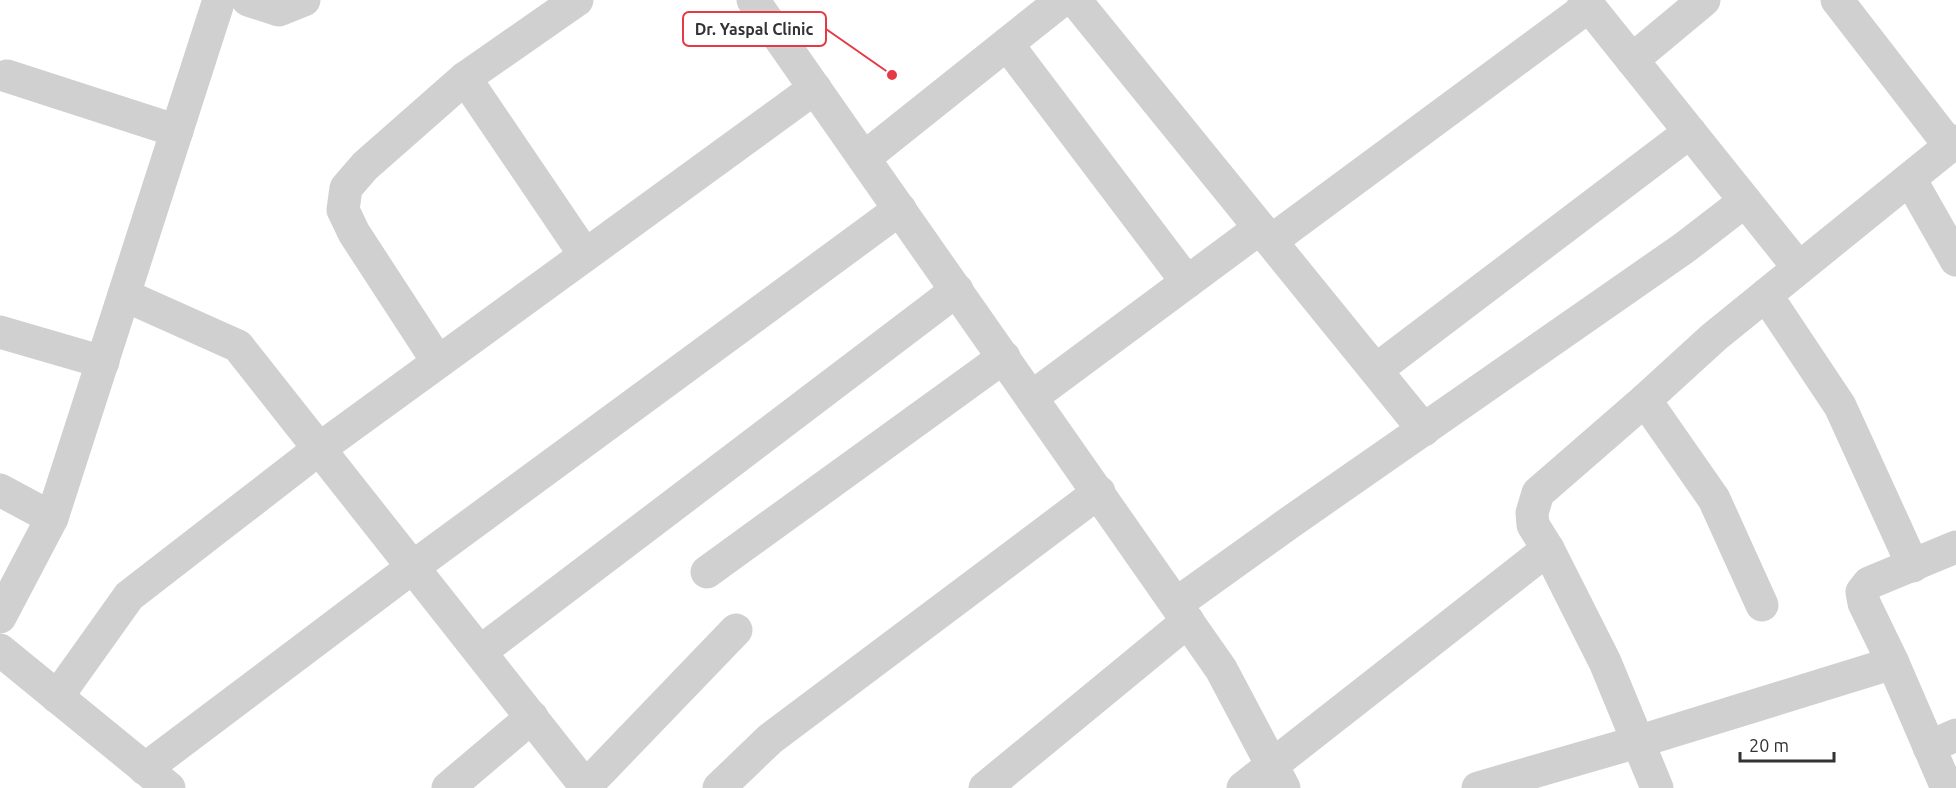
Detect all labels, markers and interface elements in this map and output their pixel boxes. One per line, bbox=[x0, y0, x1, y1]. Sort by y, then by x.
callout: Dr. Yaspal Clinic bbox=[683, 12, 826, 46]
text: Dr. Yaspal Clinic bbox=[695, 20, 813, 38]
scale bar bbox=[1740, 725, 1834, 763]
text: 20 m bbox=[1749, 735, 1789, 755]

